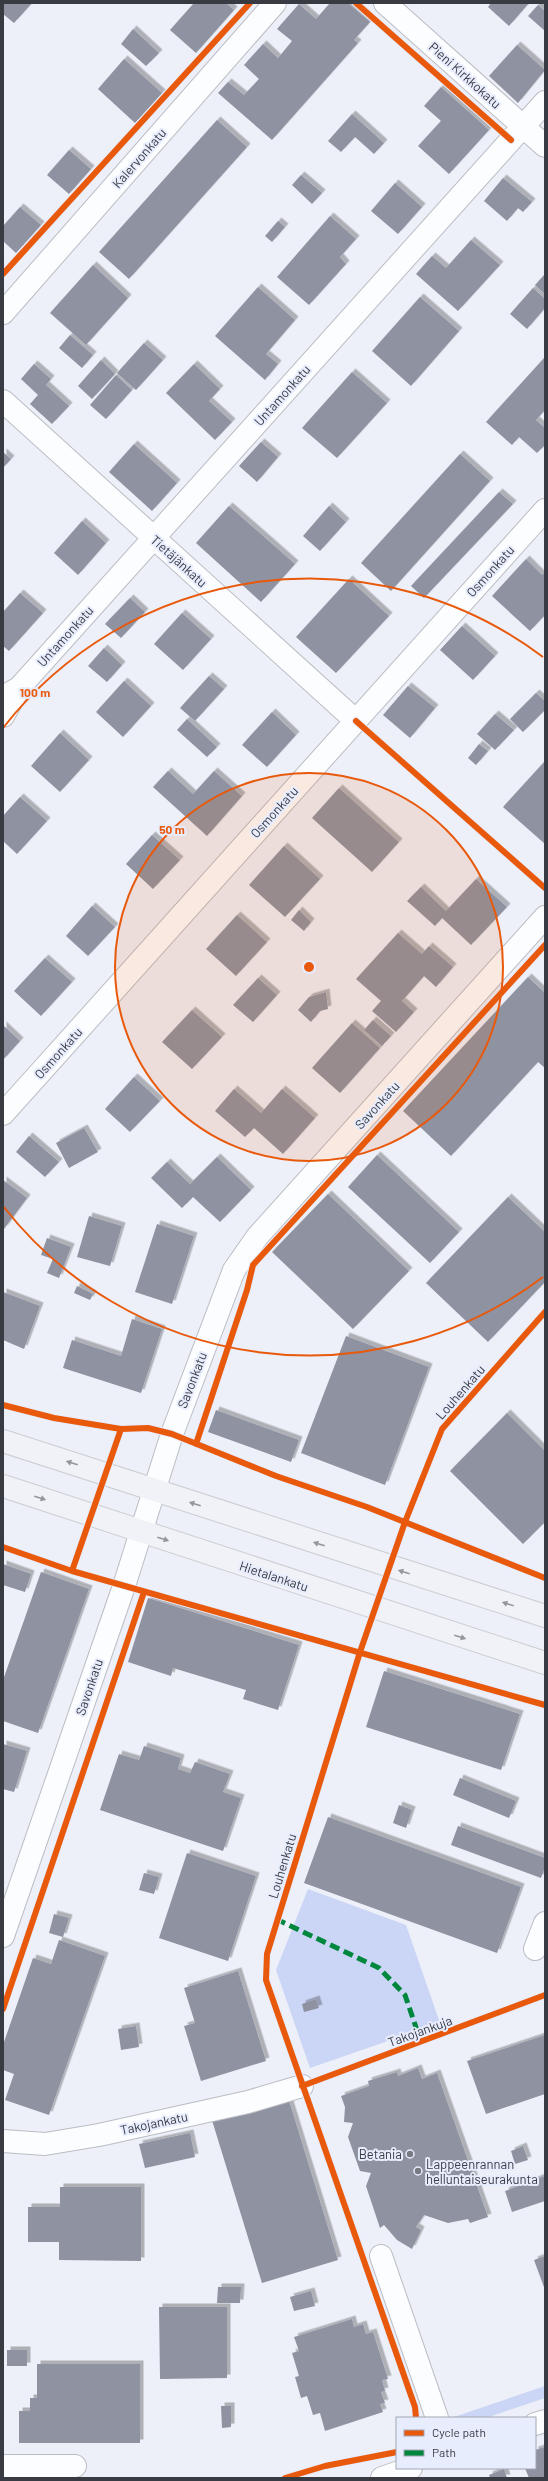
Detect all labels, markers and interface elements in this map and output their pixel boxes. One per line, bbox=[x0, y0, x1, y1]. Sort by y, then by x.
street label: Pieni Kirkkokatu bbox=[426, 38, 504, 112]
street label: Kalervonkatu bbox=[109, 125, 169, 191]
street label: Untamonkatu bbox=[251, 361, 313, 429]
street label: Tietäjänkatu bbox=[148, 532, 210, 590]
street label: Osmonkatu bbox=[463, 542, 517, 600]
street label: Untamonkatu bbox=[34, 602, 96, 670]
text: 100 m bbox=[20, 685, 50, 699]
street label: Osmonkatu bbox=[247, 783, 301, 841]
text: 50 m bbox=[159, 822, 185, 836]
centre of rings bbox=[302, 960, 316, 974]
street label: Osmonkatu bbox=[31, 1024, 85, 1082]
street label: Savonkatu bbox=[351, 1078, 403, 1132]
street label: Savonkatu bbox=[174, 1350, 210, 1410]
street label: Louhenkatu bbox=[432, 1361, 488, 1423]
one-way arrow bbox=[66, 1460, 78, 1466]
one-way arrow bbox=[34, 1496, 46, 1502]
one-way arrow bbox=[189, 1501, 201, 1507]
one-way arrow bbox=[158, 1537, 170, 1543]
one-way arrow bbox=[313, 1541, 325, 1547]
street label: Hietalankatu bbox=[238, 1557, 310, 1595]
one-way arrow bbox=[398, 1569, 410, 1575]
one-way arrow bbox=[502, 1601, 514, 1607]
one-way arrow bbox=[455, 1634, 467, 1640]
street label: Savonkatu bbox=[72, 1657, 106, 1717]
street label: Louhenkatu bbox=[265, 1832, 299, 1900]
street label: Takojankuja bbox=[386, 2012, 454, 2050]
street label: Takojankatu bbox=[119, 2108, 189, 2138]
place label: Betania bbox=[359, 2146, 402, 2162]
marker: Betania bbox=[405, 2149, 415, 2159]
place label: Lappeenrannan helluntaiseurakunta bbox=[426, 2156, 538, 2187]
marker: Lappeenrannan helluntaiseurakunta bbox=[413, 2166, 423, 2176]
legend bbox=[396, 2417, 536, 2469]
text: Cycle path bbox=[432, 2425, 486, 2439]
text: Path bbox=[432, 2445, 456, 2459]

